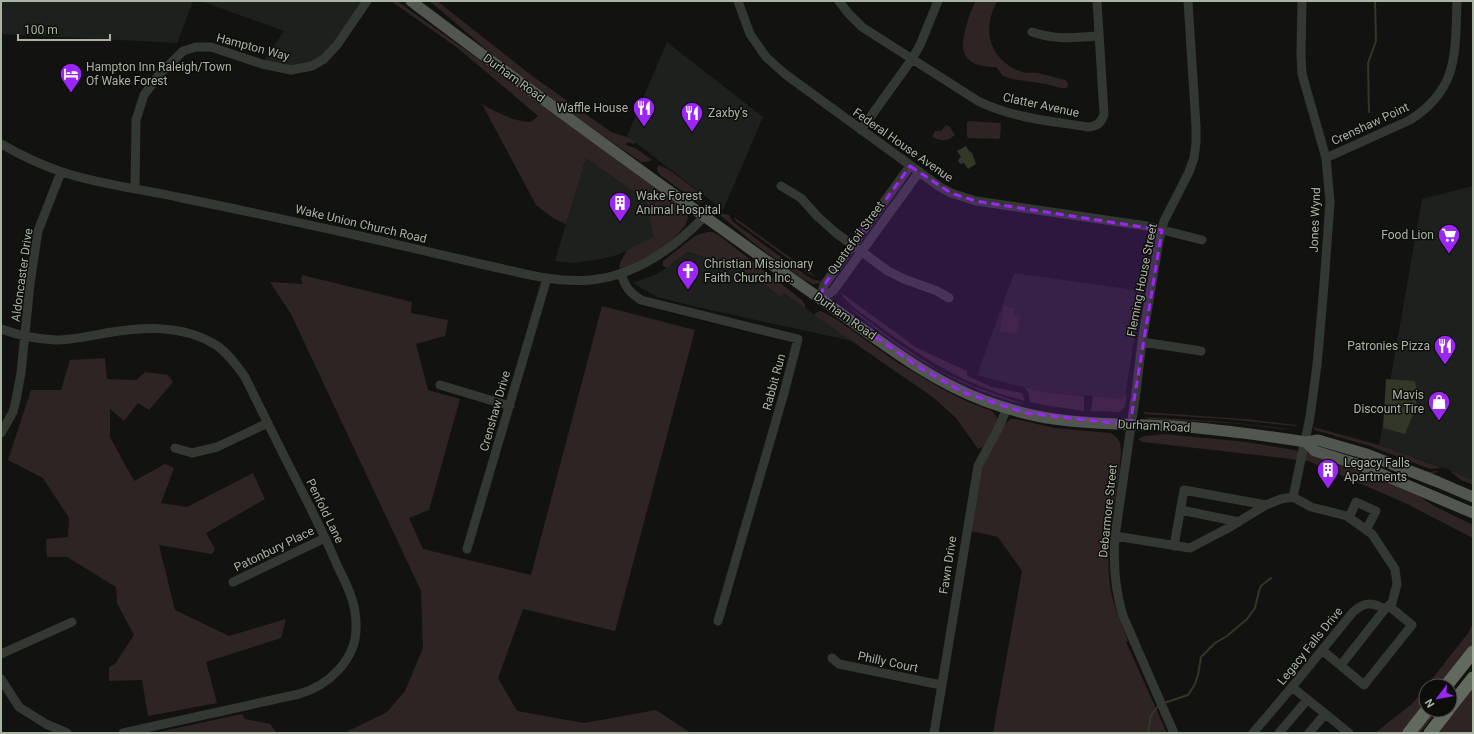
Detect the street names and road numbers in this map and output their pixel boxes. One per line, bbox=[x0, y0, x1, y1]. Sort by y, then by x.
street label: Hampton Way bbox=[215, 31, 291, 64]
street label: Durham Road bbox=[480, 51, 548, 105]
street label: Clatter Avenue bbox=[1002, 90, 1080, 120]
street label: Crenshaw Point bbox=[1329, 100, 1411, 148]
street label: Federal House Avenue bbox=[850, 105, 956, 185]
street label: Jones Wynd bbox=[1307, 187, 1323, 253]
street label: Quatrefoil Street bbox=[825, 199, 887, 277]
street label: Wake Union Church Road bbox=[294, 202, 428, 246]
street label: Fleming House Street bbox=[1124, 222, 1160, 338]
street label: Aldoncaster Drive bbox=[9, 227, 35, 323]
street label: Durham Road bbox=[811, 289, 879, 343]
street label: Rabbit Run bbox=[760, 352, 788, 412]
street label: Crenshaw Drive bbox=[477, 369, 513, 453]
street label: Durham Road bbox=[1117, 417, 1191, 435]
street label: Debarmore Street bbox=[1096, 464, 1120, 558]
street label: Penfold Lane bbox=[303, 476, 347, 546]
street label: Patonbury Place bbox=[232, 524, 316, 574]
street label: Fawn Drive bbox=[937, 535, 959, 595]
street label: Legacy Falls Drive bbox=[1274, 604, 1346, 688]
street label: Philly Court bbox=[857, 649, 919, 675]

